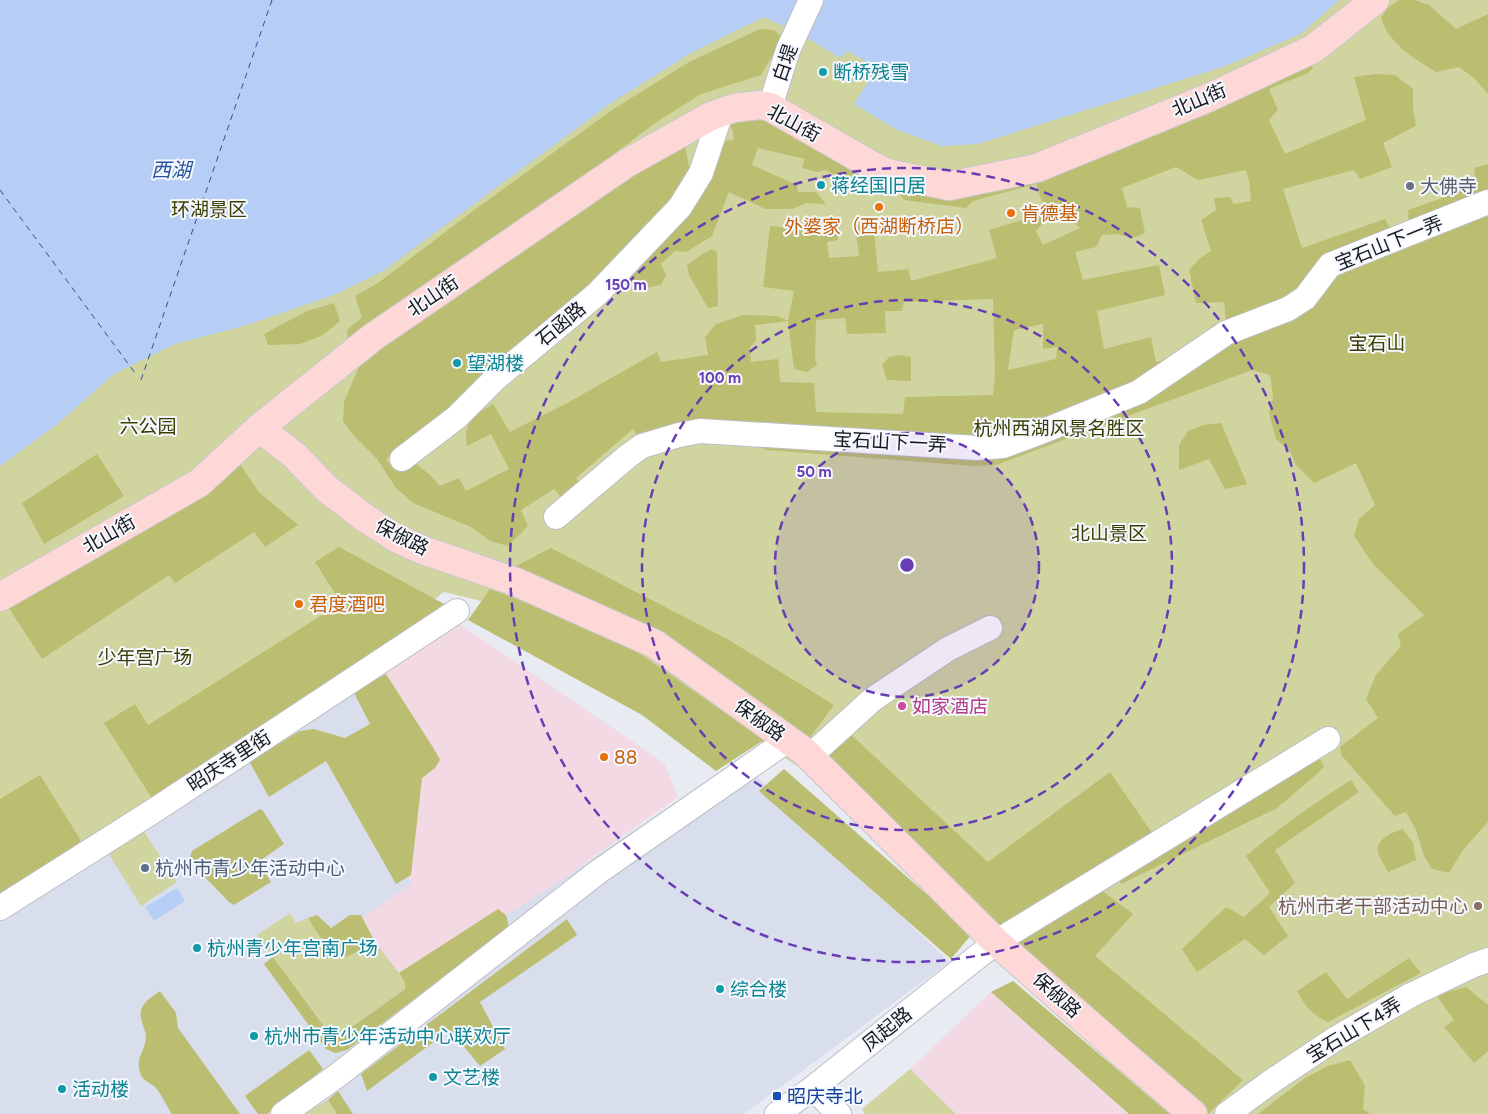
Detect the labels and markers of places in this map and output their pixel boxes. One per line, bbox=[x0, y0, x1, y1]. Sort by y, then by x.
place label: 断桥残雪 bbox=[833, 61, 909, 84]
marker: 断桥残雪 bbox=[817, 66, 829, 78]
place label: 蒋经国旧居 bbox=[831, 174, 926, 197]
place label: 大佛寺 bbox=[1420, 175, 1477, 198]
marker: 蒋经国旧居 bbox=[815, 179, 827, 191]
marker: 大佛寺 bbox=[1404, 180, 1416, 192]
marker: 外婆家（西湖断桥店） bbox=[873, 201, 885, 213]
place label: 肯德基 bbox=[1021, 202, 1078, 225]
marker: 肯德基 bbox=[1005, 207, 1017, 219]
place label: 外婆家（西湖断桥店） bbox=[784, 215, 974, 238]
place label: 望湖楼 bbox=[467, 352, 524, 375]
marker: 望湖楼 bbox=[451, 357, 463, 369]
centre of rings bbox=[898, 556, 916, 574]
place label: 君度酒吧 bbox=[309, 593, 385, 616]
marker: 君度酒吧 bbox=[293, 598, 305, 610]
place label: 如家酒店 bbox=[912, 695, 988, 718]
marker: 如家酒店 bbox=[896, 700, 908, 712]
place label: 88 bbox=[614, 746, 637, 769]
marker: 88 bbox=[598, 751, 610, 763]
place label: 杭州市青少年活动中心 bbox=[155, 857, 345, 880]
marker: 杭州市青少年活动中心 bbox=[139, 862, 151, 874]
place label: 杭州市老干部活动中心 bbox=[1278, 895, 1468, 918]
marker: 杭州市老干部活动中心 bbox=[1472, 900, 1484, 912]
place label: 杭州青少年宫南广场 bbox=[207, 937, 378, 960]
marker: 杭州青少年宫南广场 bbox=[191, 942, 203, 954]
place label: 综合楼 bbox=[730, 978, 787, 1001]
marker: 综合楼 bbox=[714, 983, 726, 995]
place label: 杭州市青少年活动中心联欢厅 bbox=[264, 1025, 511, 1048]
marker: 杭州市青少年活动中心联欢厅 bbox=[248, 1030, 260, 1042]
place label: 文艺楼 bbox=[443, 1066, 500, 1089]
marker: 文艺楼 bbox=[427, 1071, 439, 1083]
place label: 活动楼 bbox=[72, 1078, 129, 1101]
marker: 活动楼 bbox=[56, 1083, 68, 1095]
place label: 昭庆寺北 bbox=[787, 1085, 863, 1108]
marker: 昭庆寺北 bbox=[771, 1090, 783, 1102]

